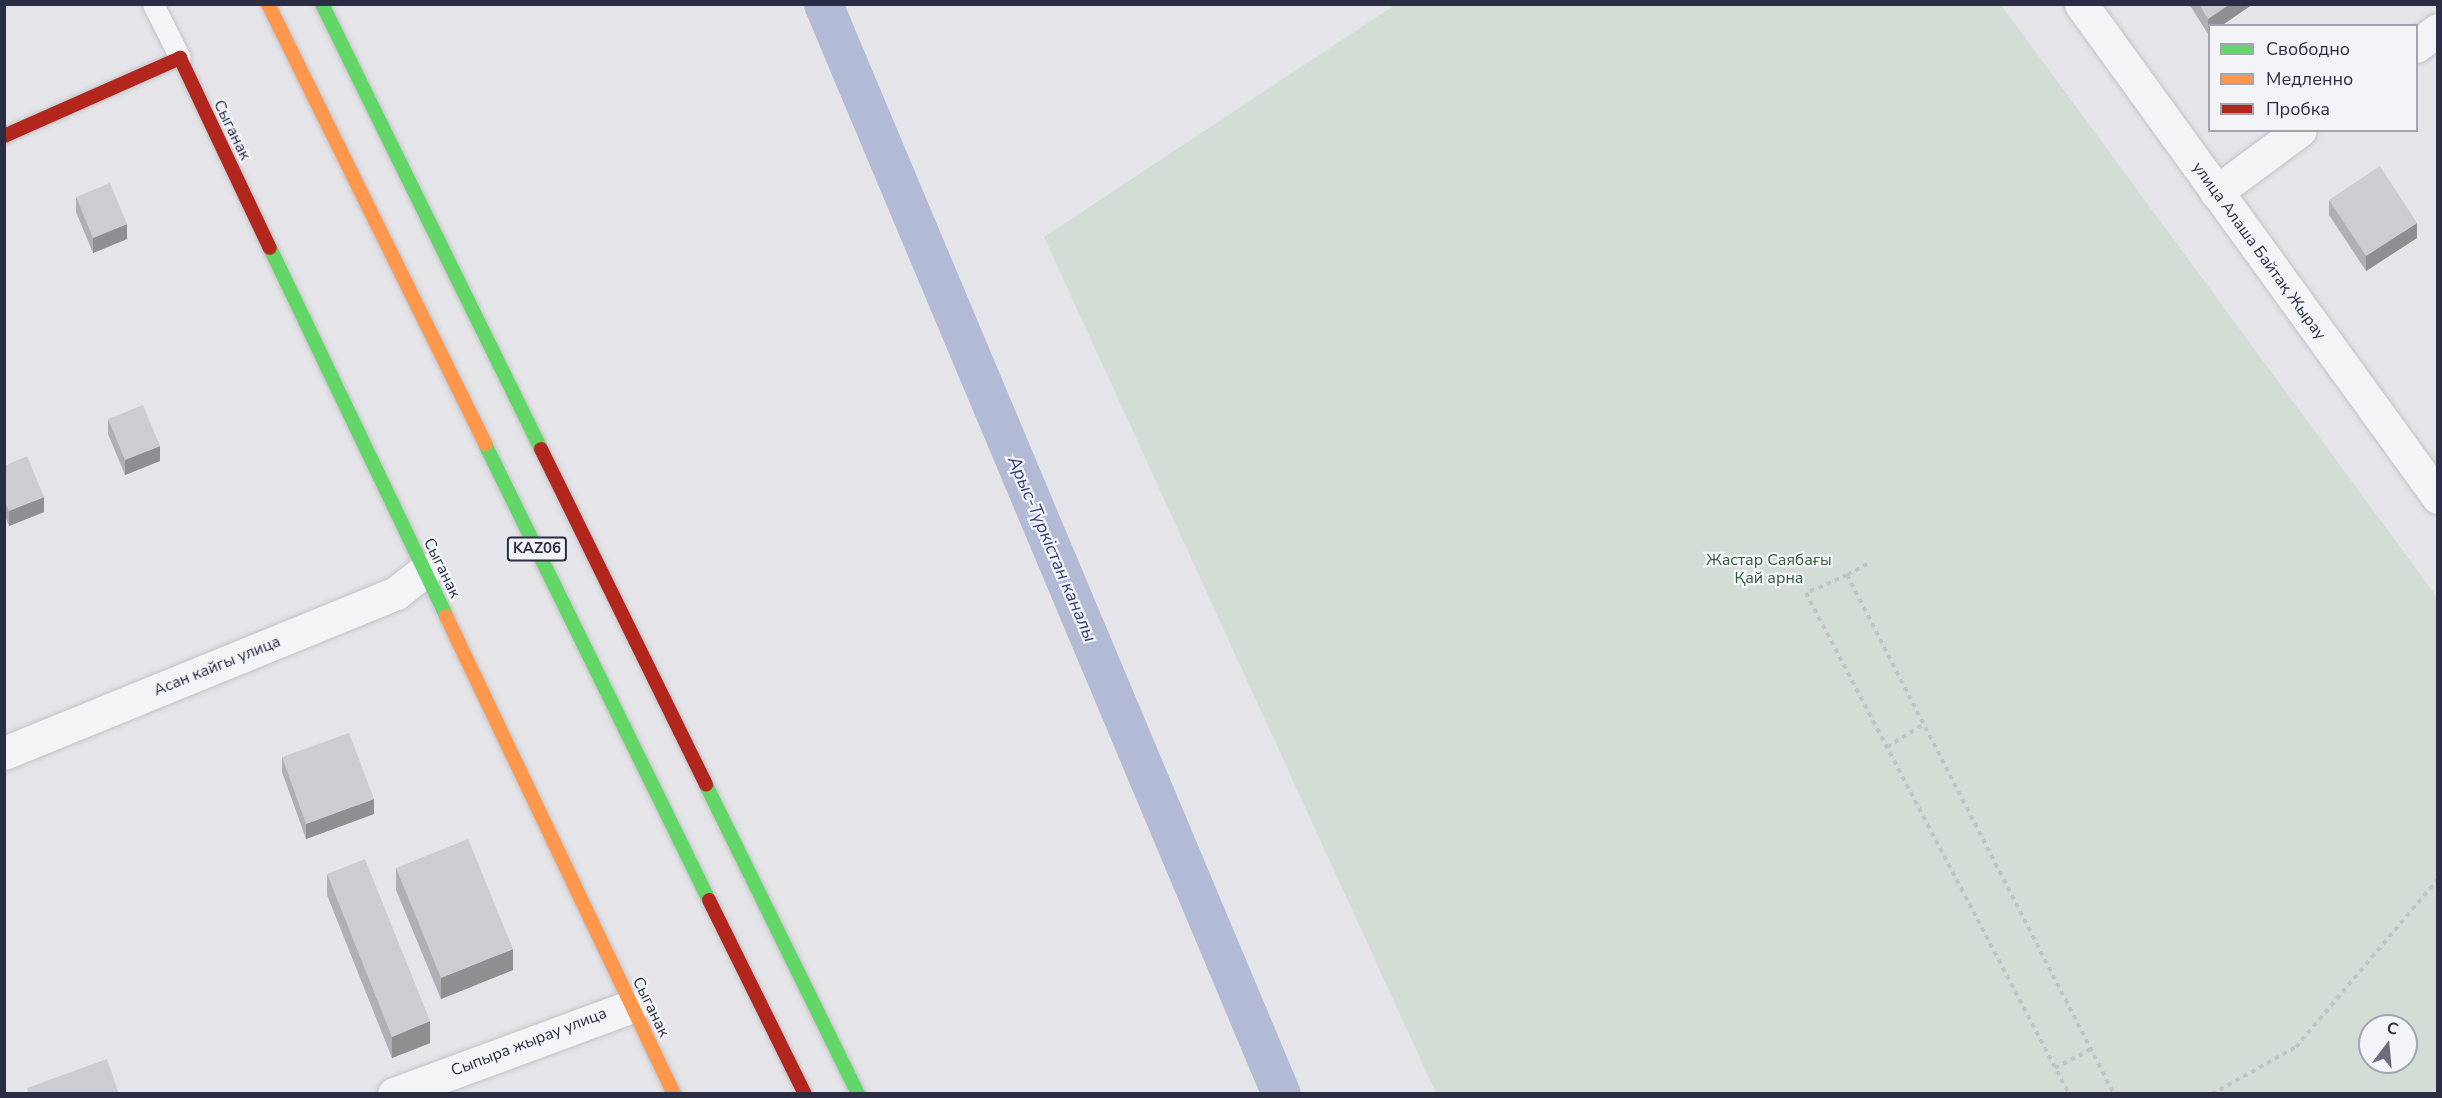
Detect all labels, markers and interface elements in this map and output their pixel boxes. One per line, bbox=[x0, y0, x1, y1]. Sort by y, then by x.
legend bbox=[2208, 24, 2418, 132]
text: Свободно bbox=[2266, 37, 2350, 61]
text: Медленно bbox=[2266, 67, 2353, 91]
street label: Сыганак bbox=[209, 97, 255, 163]
text: Пробка bbox=[2266, 97, 2330, 121]
street label: улица Алаша Байтақ Жырау bbox=[2188, 158, 2330, 344]
water label: Арыс-Түркістан каналы bbox=[1003, 453, 1101, 645]
street label: Сыганак bbox=[419, 535, 465, 601]
road number: KАZ06 bbox=[506, 537, 568, 561]
park label: Жастар Саябағы Қай арна bbox=[1706, 550, 1832, 588]
street label: Асан кайгы улица bbox=[151, 632, 283, 700]
street label: Сыганак bbox=[628, 974, 674, 1040]
street label: Сыпыра жырау улица bbox=[448, 1003, 610, 1081]
north arrow bbox=[2358, 1014, 2418, 1074]
text: С bbox=[2384, 1017, 2401, 1041]

